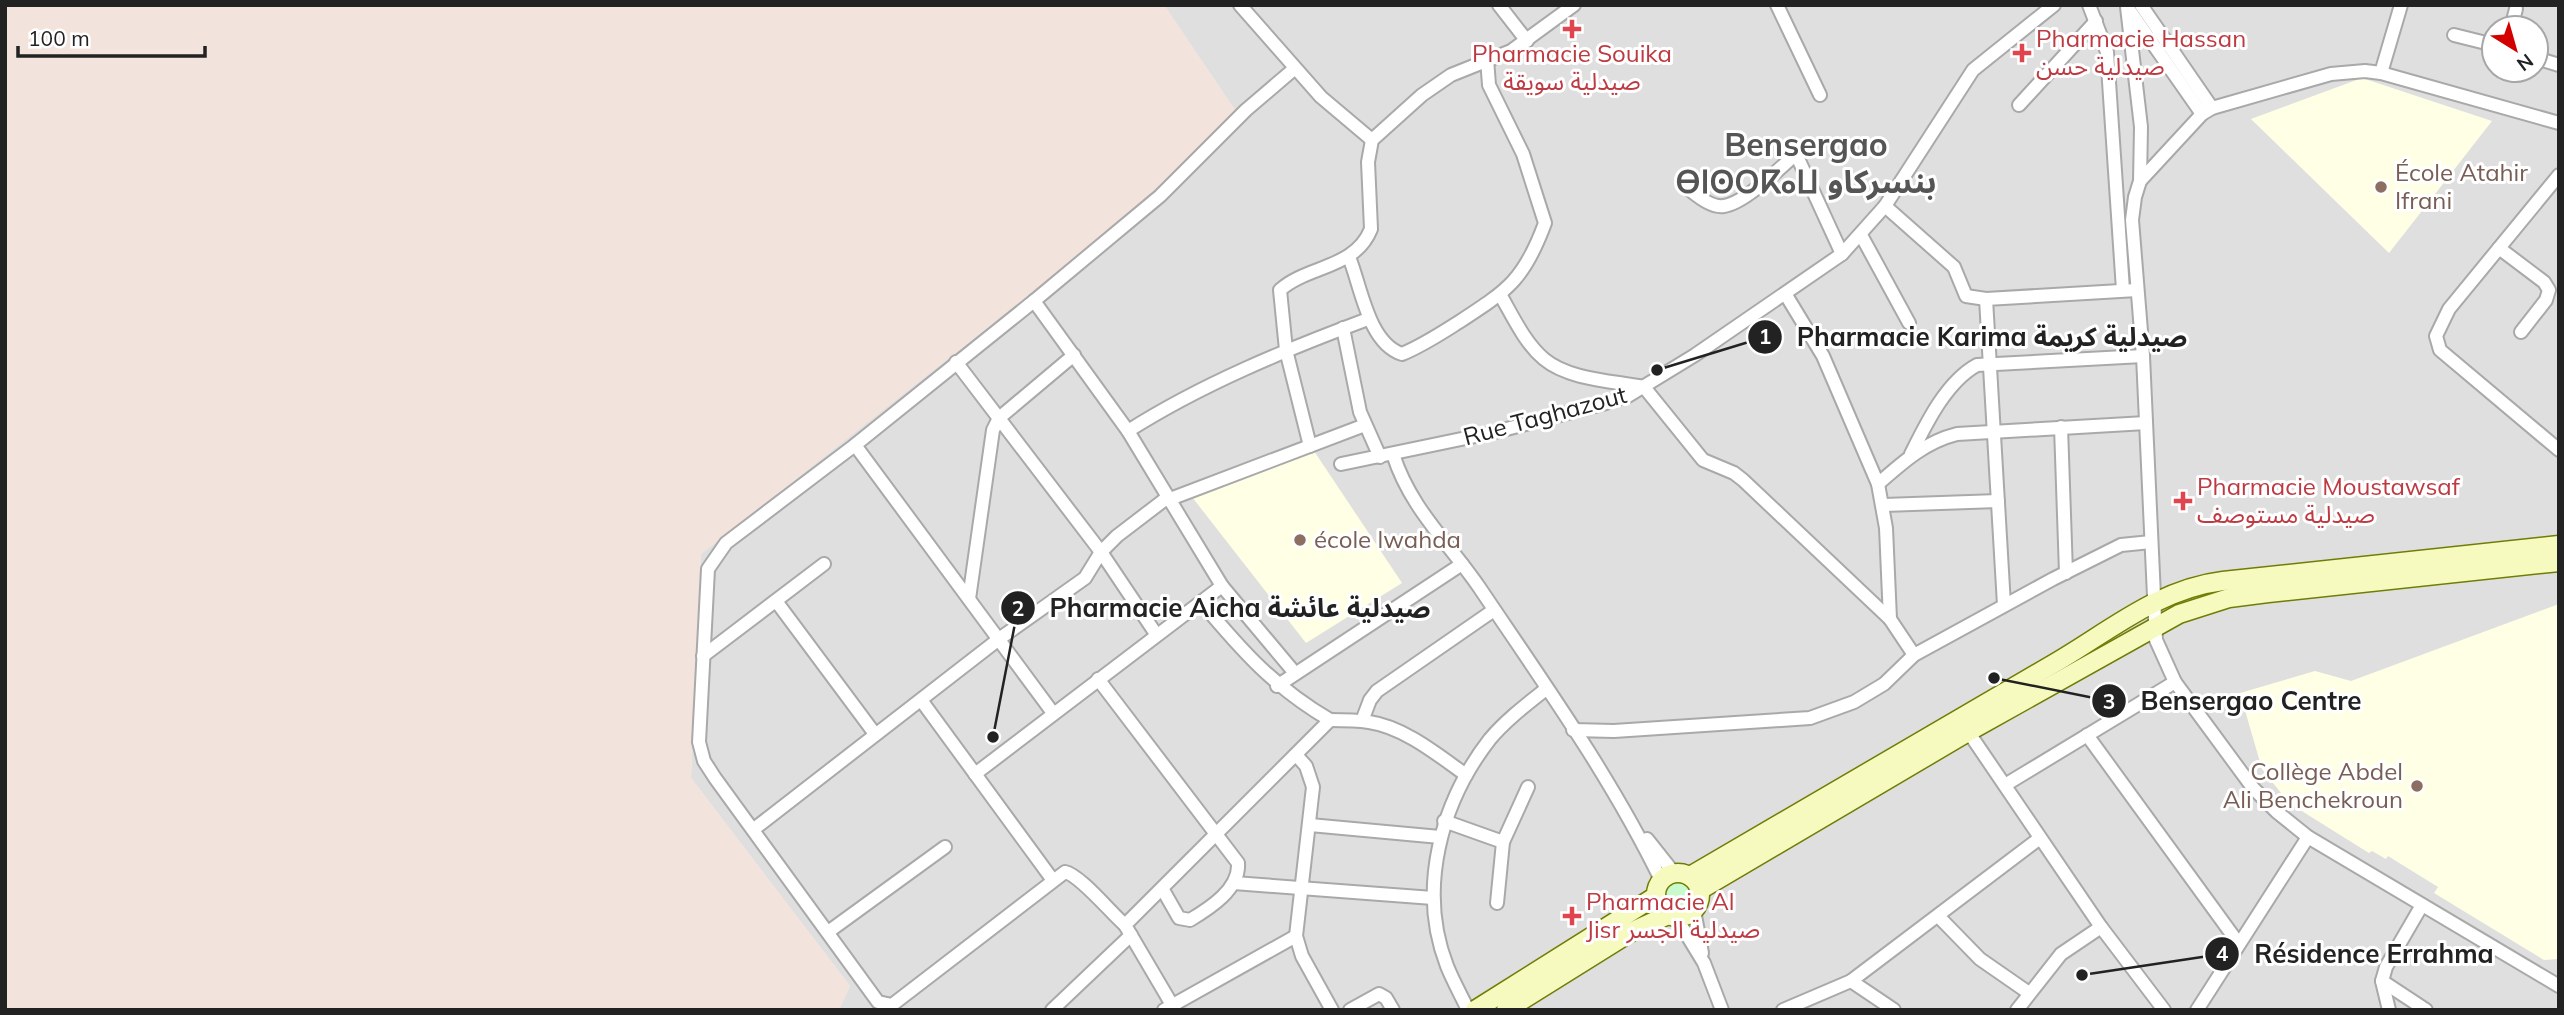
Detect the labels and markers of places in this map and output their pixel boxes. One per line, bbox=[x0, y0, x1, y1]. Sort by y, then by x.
marker: Pharmacie Souika صيدلية سويقة bbox=[1564, 21, 1580, 37]
place label: Pharmacie Hassan صيدلية حسن bbox=[2036, 23, 2246, 81]
place label: Pharmacie Souika صيدلية سويقة bbox=[1472, 38, 1672, 96]
marker: Pharmacie Hassan صيدلية حسن bbox=[2014, 45, 2030, 61]
place label: École Atahir Ifrani bbox=[2395, 157, 2528, 215]
marker: École Atahir Ifrani bbox=[2373, 179, 2389, 195]
callout: Pharmacie Karima صيدلية كريمة bbox=[1748, 313, 2201, 360]
place label: Pharmacie Moustawsaf صيدلية مستوصف bbox=[2197, 471, 2461, 529]
marker: Pharmacie Moustawsaf صيدلية مستوصف bbox=[2175, 493, 2191, 509]
place label: école lwahda bbox=[1314, 524, 1461, 554]
marker: école lwahda bbox=[1292, 532, 1308, 548]
callout: Pharmacie Aicha صيدلية عائشة bbox=[1000, 585, 1444, 632]
callout: Bensergao Centre bbox=[2092, 678, 2376, 725]
place label: Collège Abdel Ali Benchekroun bbox=[2223, 756, 2403, 814]
marker: Collège Abdel Ali Benchekroun bbox=[2409, 778, 2425, 794]
place label: Pharmacie Al Jisr صيدلية الجسر bbox=[1586, 886, 1760, 944]
marker: Pharmacie Al Jisr صيدلية الجسر bbox=[1564, 908, 1580, 924]
callout: Résidence Errahma bbox=[2205, 930, 2507, 977]

